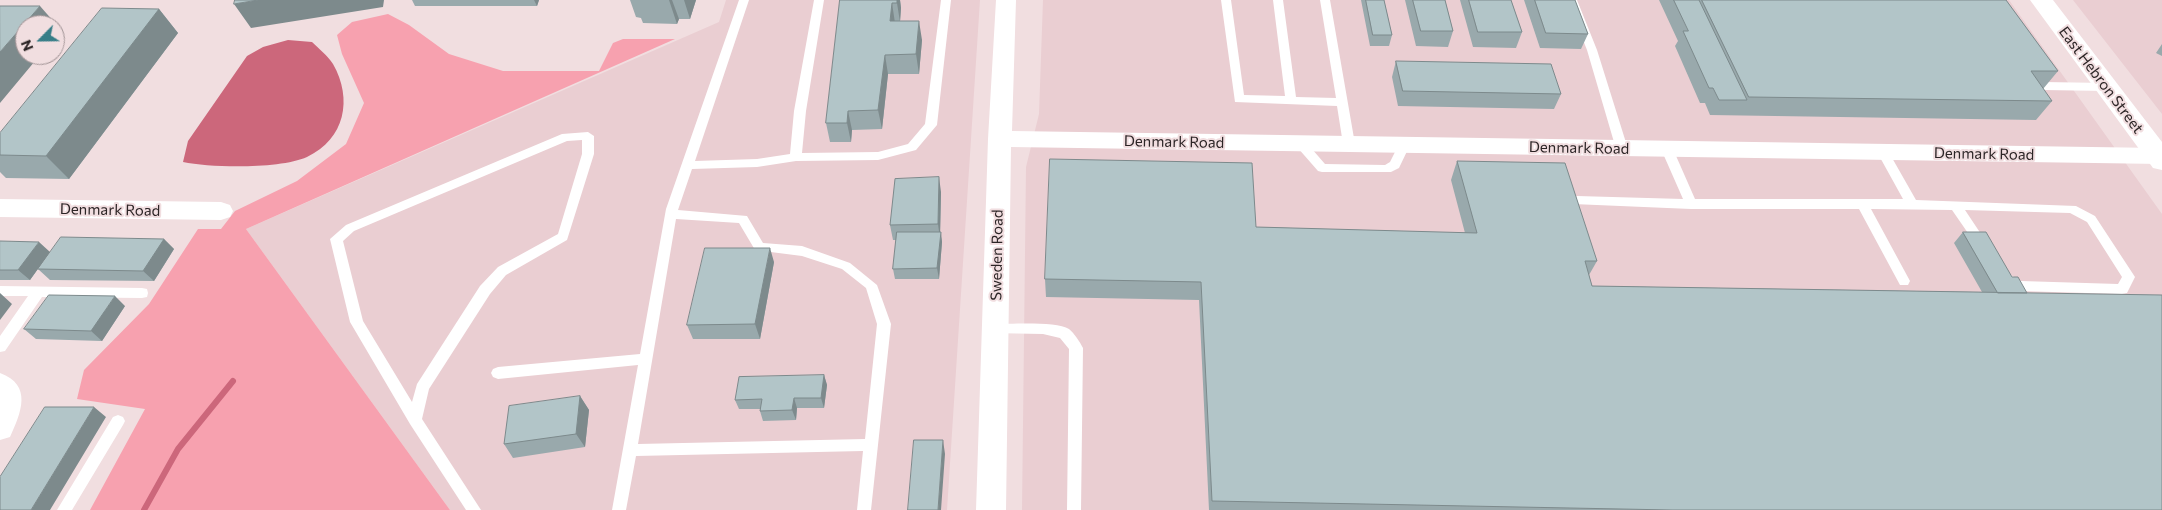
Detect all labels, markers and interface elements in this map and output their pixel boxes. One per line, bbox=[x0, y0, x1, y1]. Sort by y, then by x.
north arrow bbox=[15, 15, 65, 65]
street label: East Hebron Street bbox=[2055, 23, 2147, 137]
text: N bbox=[17, 38, 37, 54]
street label: Denmark Road bbox=[1124, 132, 1224, 152]
street label: Denmark Road bbox=[1529, 138, 1629, 158]
street label: Denmark Road bbox=[1934, 144, 2034, 164]
street label: Denmark Road bbox=[60, 200, 160, 220]
street label: Sweden Road bbox=[987, 209, 1007, 301]

